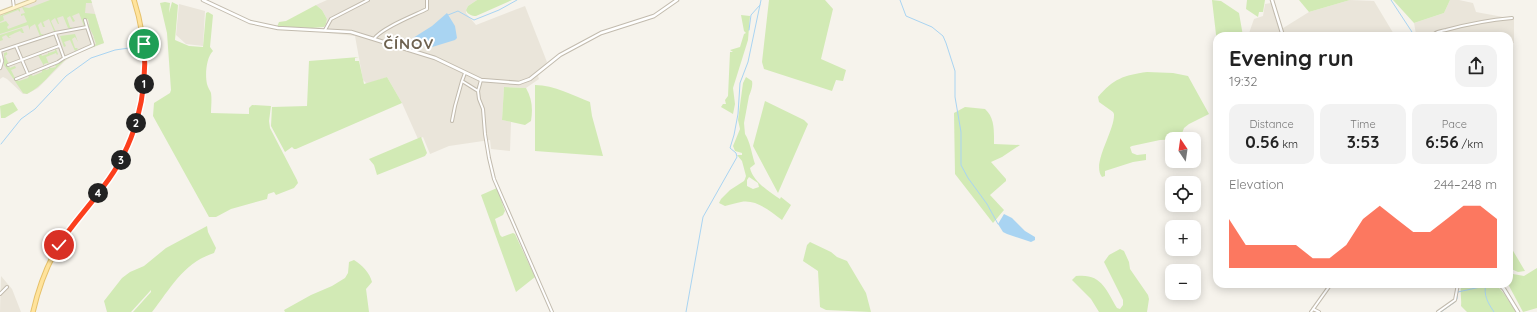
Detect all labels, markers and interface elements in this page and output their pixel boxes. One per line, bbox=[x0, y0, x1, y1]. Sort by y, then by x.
pin bbox=[127, 27, 161, 61]
icon: arrive bbox=[133, 33, 155, 55]
district label: ČÍNOV bbox=[384, 34, 434, 53]
text: Evening run bbox=[1229, 44, 1354, 72]
button: share bbox=[1455, 45, 1497, 87]
text: 19:32 bbox=[1229, 73, 1258, 89]
pin: 1 bbox=[134, 74, 154, 94]
text: 1 bbox=[142, 77, 146, 91]
pin: 2 bbox=[126, 113, 146, 133]
text: 2 bbox=[133, 116, 139, 130]
text: Distance bbox=[1250, 117, 1294, 131]
text: Time bbox=[1350, 117, 1376, 131]
text: Pace bbox=[1442, 117, 1467, 131]
text: 0.56 bbox=[1245, 131, 1279, 152]
text: 3:53 bbox=[1347, 131, 1379, 152]
text: 6:56 bbox=[1425, 131, 1459, 152]
north arrow bbox=[1165, 132, 1201, 168]
map controls bbox=[1165, 132, 1201, 300]
text: km bbox=[1279, 137, 1298, 151]
text: /km bbox=[1459, 137, 1483, 151]
pin: 3 bbox=[111, 150, 131, 170]
text: 3 bbox=[118, 153, 124, 167]
button: locate bbox=[1165, 176, 1201, 212]
text: Elevation bbox=[1229, 176, 1284, 192]
text: 244–248 m bbox=[1433, 176, 1497, 192]
pin: 4 bbox=[88, 183, 108, 203]
text: 4 bbox=[95, 186, 101, 200]
button: + bbox=[1165, 220, 1201, 256]
pin bbox=[42, 228, 76, 262]
icon: check bbox=[48, 234, 70, 256]
button: − bbox=[1165, 264, 1201, 300]

